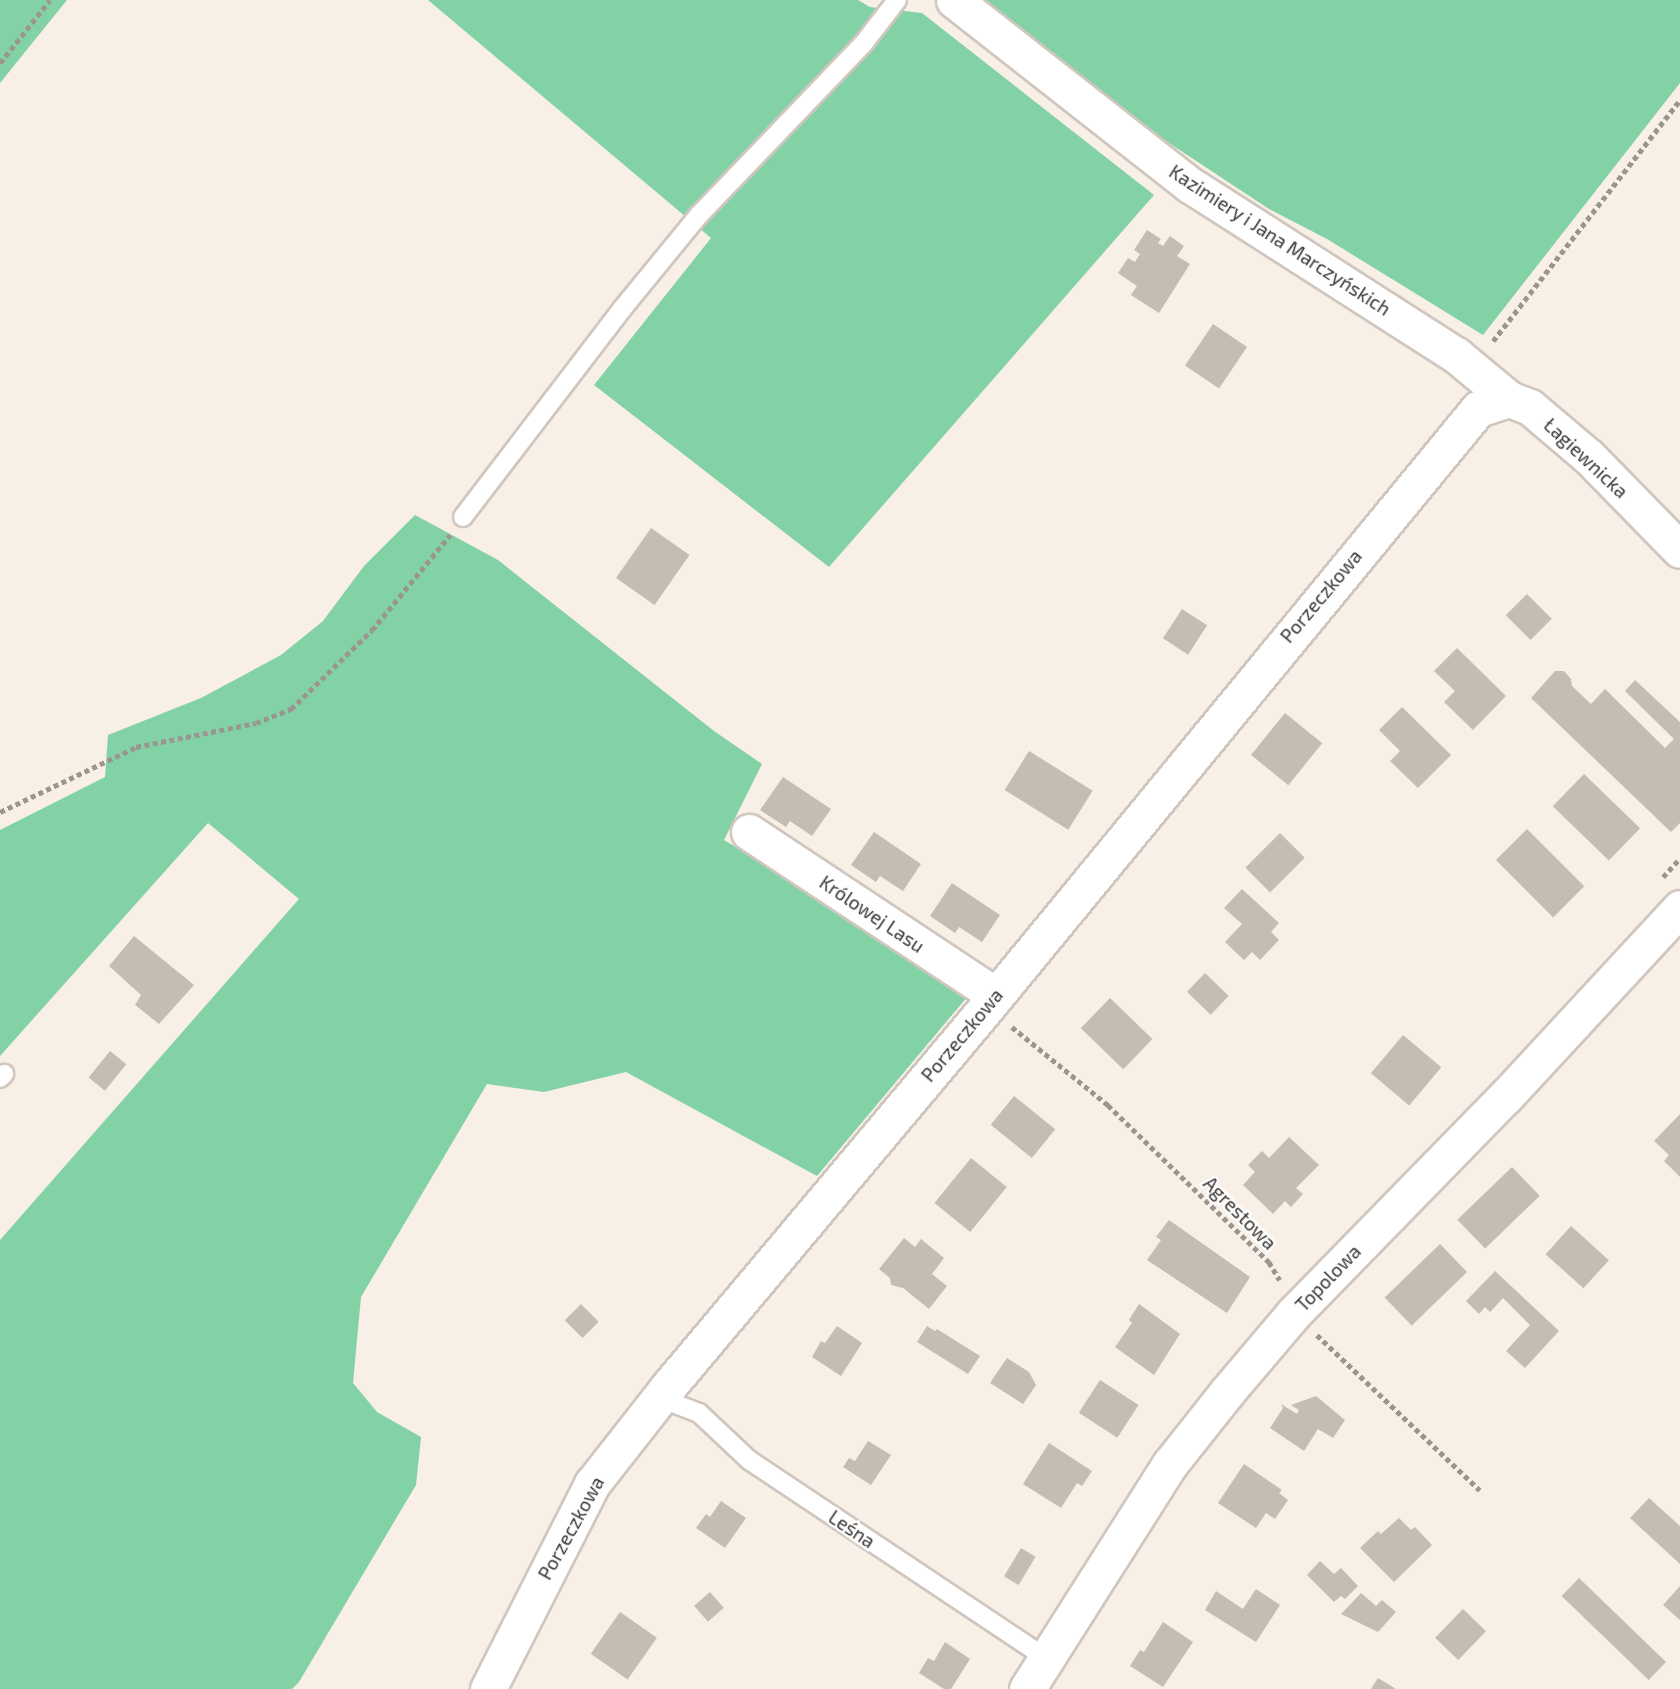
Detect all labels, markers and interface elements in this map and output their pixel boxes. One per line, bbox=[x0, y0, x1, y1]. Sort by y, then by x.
street label: Kazimiery i Jana Marczyńskich bbox=[1165, 160, 1395, 320]
street label: Łagiewnicka bbox=[1539, 413, 1633, 503]
street label: Porzeczkowa bbox=[1275, 545, 1367, 647]
street label: Królowej Lasu bbox=[815, 871, 929, 957]
street label: Porzeczkowa bbox=[916, 984, 1008, 1086]
street label: Agrestowa bbox=[1199, 1172, 1281, 1254]
street label: Topolowa bbox=[1291, 1240, 1365, 1316]
street label: Porzeczkowa bbox=[533, 1472, 609, 1584]
street label: Leśna bbox=[824, 1505, 880, 1553]

